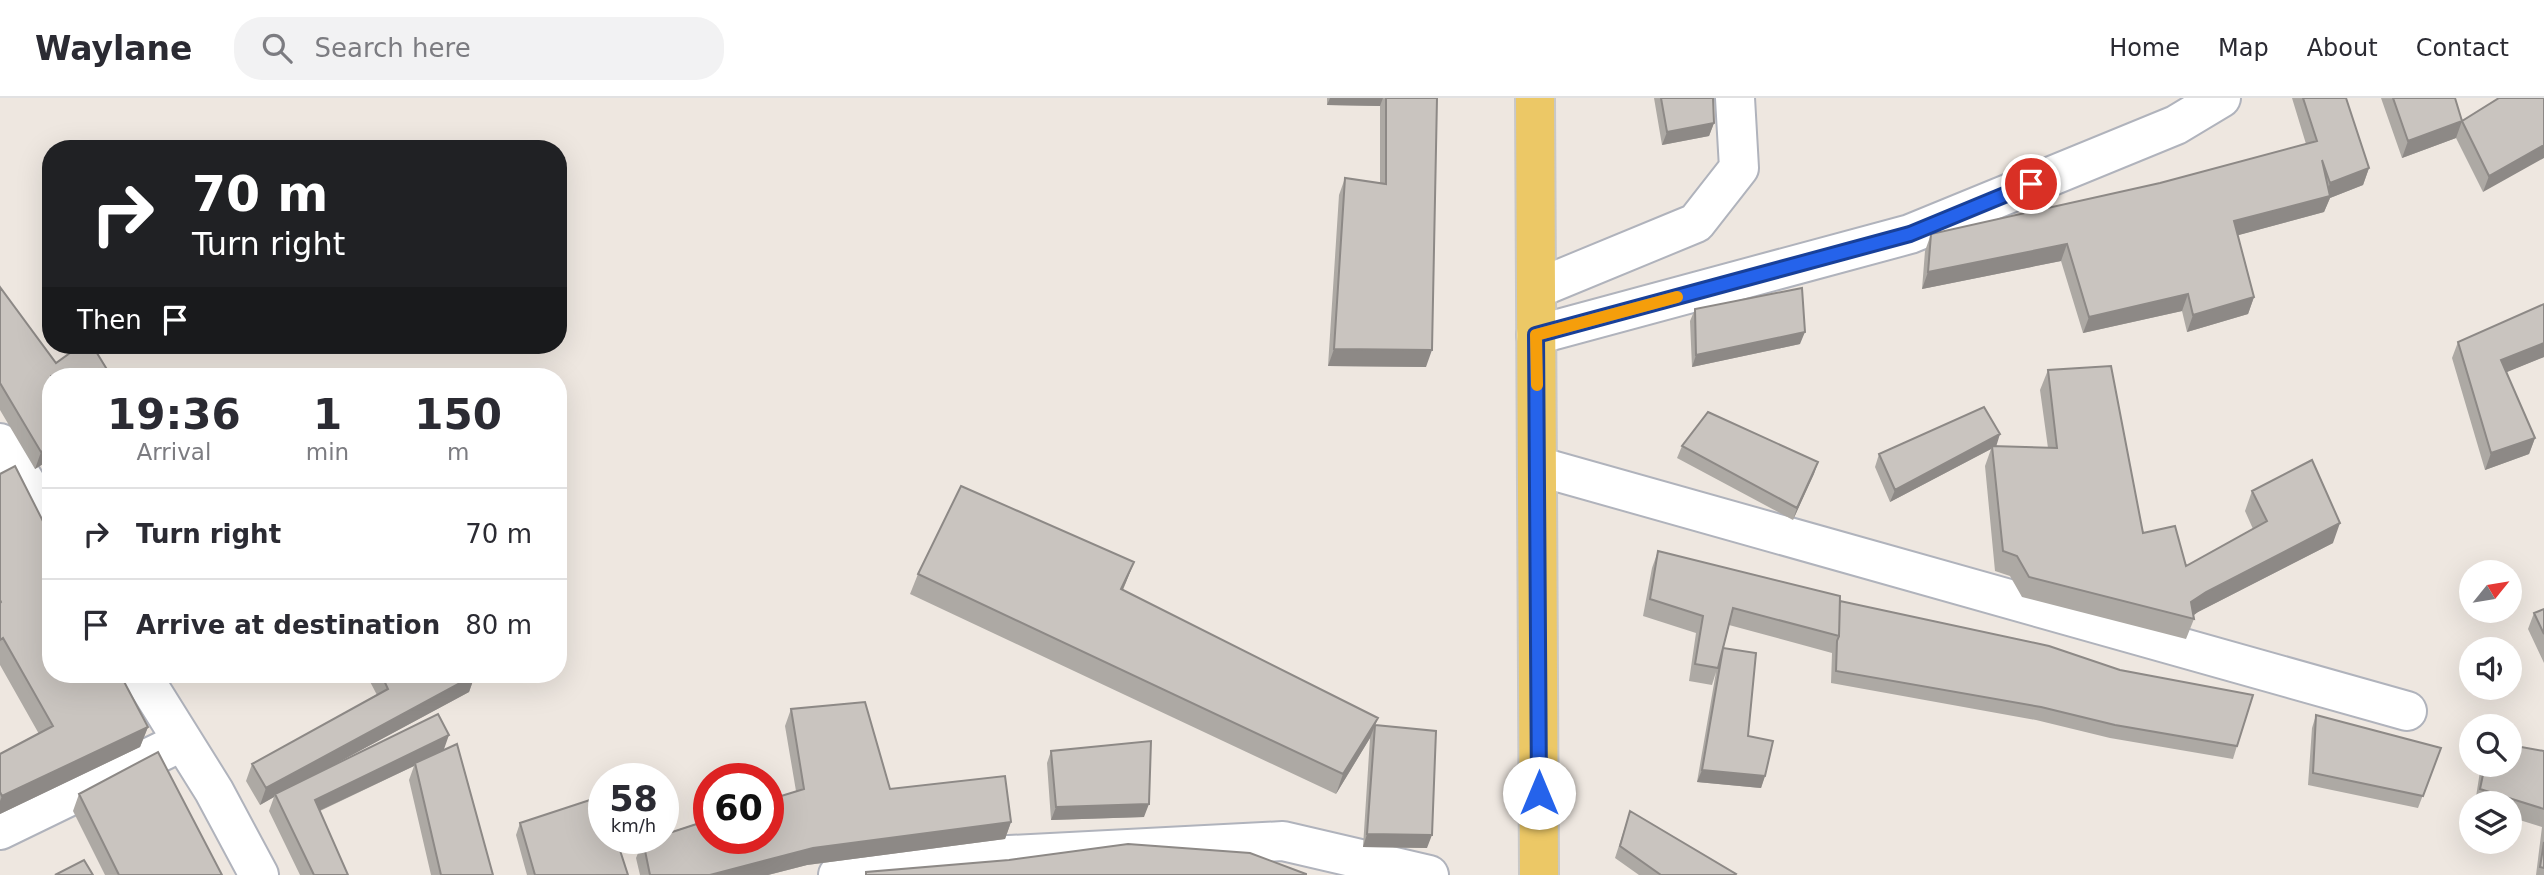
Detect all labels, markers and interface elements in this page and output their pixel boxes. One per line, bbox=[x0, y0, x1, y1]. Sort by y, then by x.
search box bbox=[234, 17, 724, 80]
text: Waylane bbox=[35, 29, 192, 68]
icon: search bbox=[258, 29, 296, 67]
text: Search here bbox=[314, 33, 471, 63]
text: Home bbox=[2109, 34, 2180, 62]
text: Map bbox=[2218, 34, 2269, 62]
text: About bbox=[2307, 34, 2378, 62]
text: Contact bbox=[2416, 34, 2509, 62]
pin bbox=[2001, 154, 2061, 214]
icon: arrive bbox=[2012, 165, 2050, 203]
text: 70 m bbox=[192, 166, 328, 223]
icon: right bbox=[77, 168, 168, 259]
text: Turn right bbox=[192, 225, 345, 263]
icon: arrive bbox=[156, 301, 194, 339]
text: Then bbox=[77, 305, 142, 335]
text: 19:36 bbox=[107, 390, 241, 439]
text: 1 bbox=[313, 390, 342, 439]
text: 150 bbox=[414, 390, 502, 439]
text: Arrival bbox=[137, 439, 211, 465]
text: min bbox=[306, 439, 349, 465]
text: m bbox=[447, 439, 469, 465]
icon: right bbox=[77, 515, 115, 553]
text: Turn right bbox=[136, 519, 281, 549]
text: 70 m bbox=[465, 519, 532, 549]
north arrow bbox=[2459, 560, 2522, 623]
map controls bbox=[2459, 560, 2522, 854]
icon: arrive bbox=[77, 606, 115, 644]
text: Arrive at destination bbox=[136, 610, 440, 640]
text: 80 m bbox=[465, 610, 532, 640]
button: sound bbox=[2459, 637, 2522, 700]
button: search bbox=[2459, 714, 2522, 777]
position arrow bbox=[1502, 756, 1576, 830]
speed limit sign: 60 bbox=[693, 763, 784, 854]
text: 58 bbox=[609, 779, 658, 819]
button: layers bbox=[2459, 791, 2522, 854]
text: km/h bbox=[611, 815, 656, 836]

